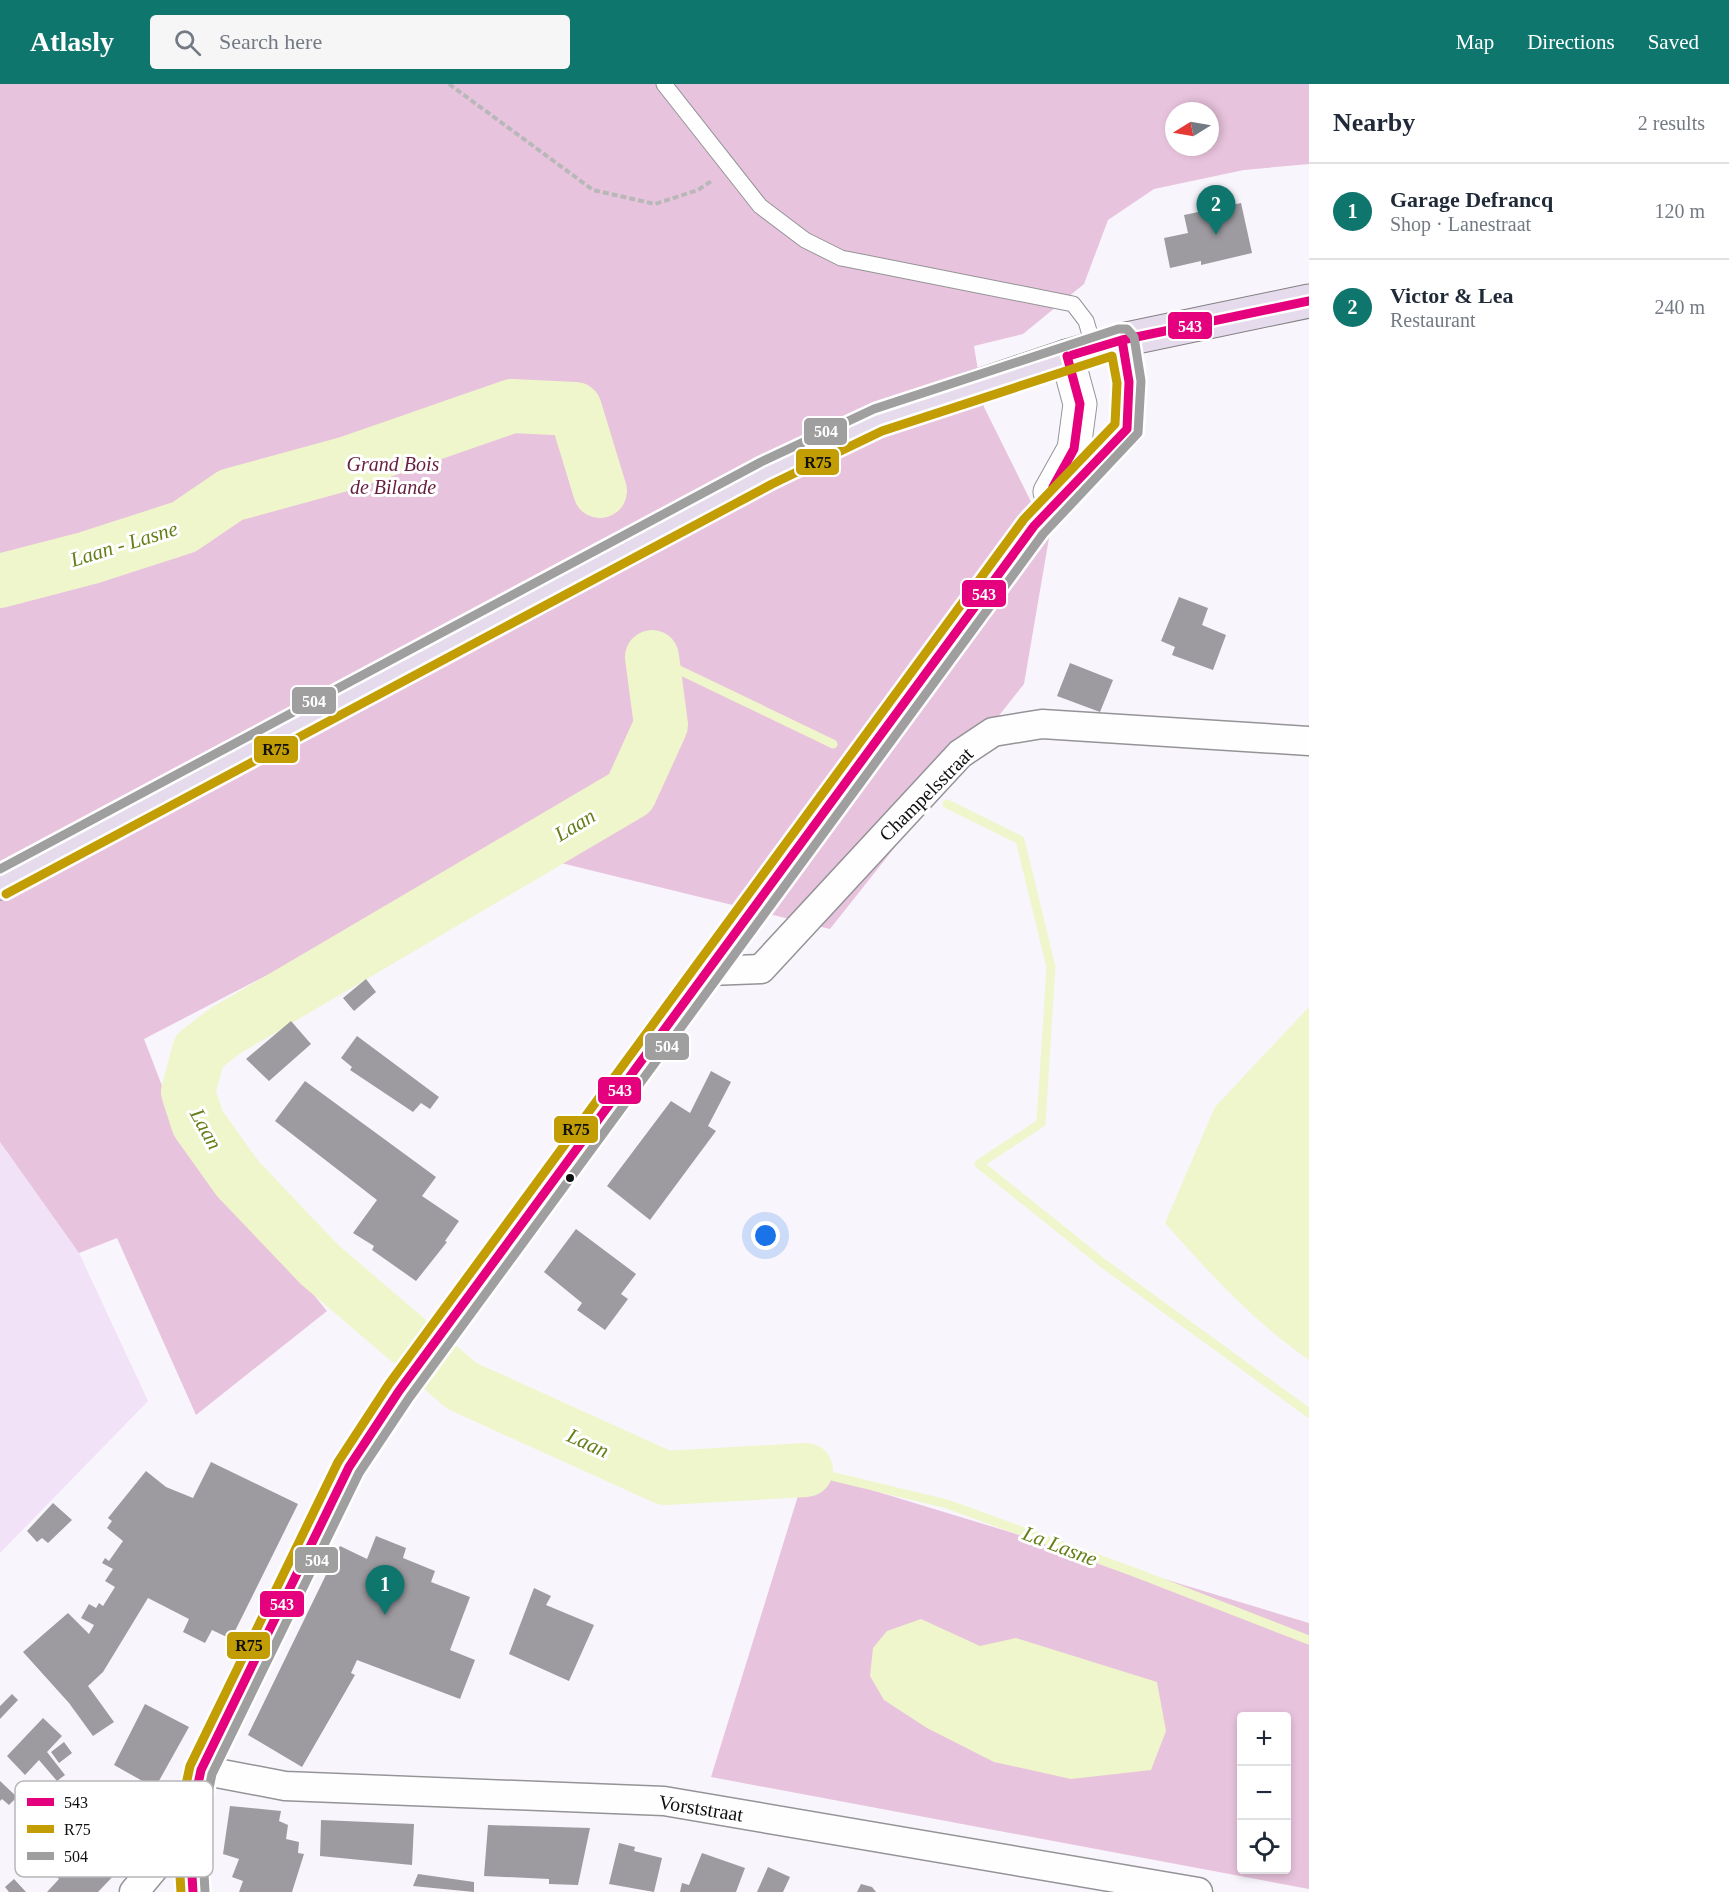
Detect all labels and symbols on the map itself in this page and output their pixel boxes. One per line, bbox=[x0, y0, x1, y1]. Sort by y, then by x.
north arrow bbox=[1165, 102, 1219, 156]
pin: 2 bbox=[1196, 186, 1236, 235]
line badge: 543 bbox=[1167, 311, 1213, 340]
text: 543 bbox=[1178, 318, 1202, 335]
line badge: 504 bbox=[803, 417, 848, 446]
text: 504 bbox=[814, 423, 838, 440]
line badge: R75 bbox=[795, 448, 840, 476]
park label: Grand Bois de Bilande bbox=[347, 453, 440, 498]
text: R75 bbox=[804, 454, 832, 471]
water label: Laan - Lasne bbox=[67, 516, 181, 572]
line badge: 543 bbox=[961, 579, 1007, 608]
text: 543 bbox=[972, 586, 996, 603]
line badge: 504 bbox=[291, 686, 337, 715]
text: 504 bbox=[302, 693, 326, 710]
line badge: R75 bbox=[253, 735, 299, 764]
text: R75 bbox=[262, 741, 290, 758]
street label: Champelsstraat bbox=[875, 742, 978, 846]
water label: Laan bbox=[549, 804, 600, 847]
line badge: 504 bbox=[644, 1032, 690, 1061]
text: 504 bbox=[655, 1038, 679, 1055]
line badge: 543 bbox=[597, 1076, 642, 1105]
text: 543 bbox=[608, 1082, 632, 1099]
water label: Laan bbox=[185, 1103, 227, 1154]
line badge: R75 bbox=[553, 1115, 599, 1144]
text: R75 bbox=[562, 1121, 590, 1138]
unlabelled marker bbox=[564, 1172, 576, 1184]
your location bbox=[751, 1221, 780, 1250]
water label: Laan bbox=[562, 1423, 613, 1463]
water label: La Lasne bbox=[1019, 1521, 1101, 1571]
line badge: 504 bbox=[294, 1546, 339, 1574]
text: 504 bbox=[305, 1552, 329, 1569]
pin: 1 bbox=[366, 1566, 404, 1615]
line badge: 543 bbox=[259, 1590, 305, 1618]
text: 543 bbox=[270, 1596, 294, 1613]
line badge: R75 bbox=[226, 1631, 271, 1660]
text: R75 bbox=[235, 1637, 263, 1654]
legend bbox=[15, 1781, 213, 1877]
street label: Vorststraat bbox=[657, 1790, 745, 1826]
text: 543 bbox=[64, 1794, 88, 1811]
text: R75 bbox=[64, 1821, 91, 1838]
text: 504 bbox=[64, 1848, 88, 1865]

